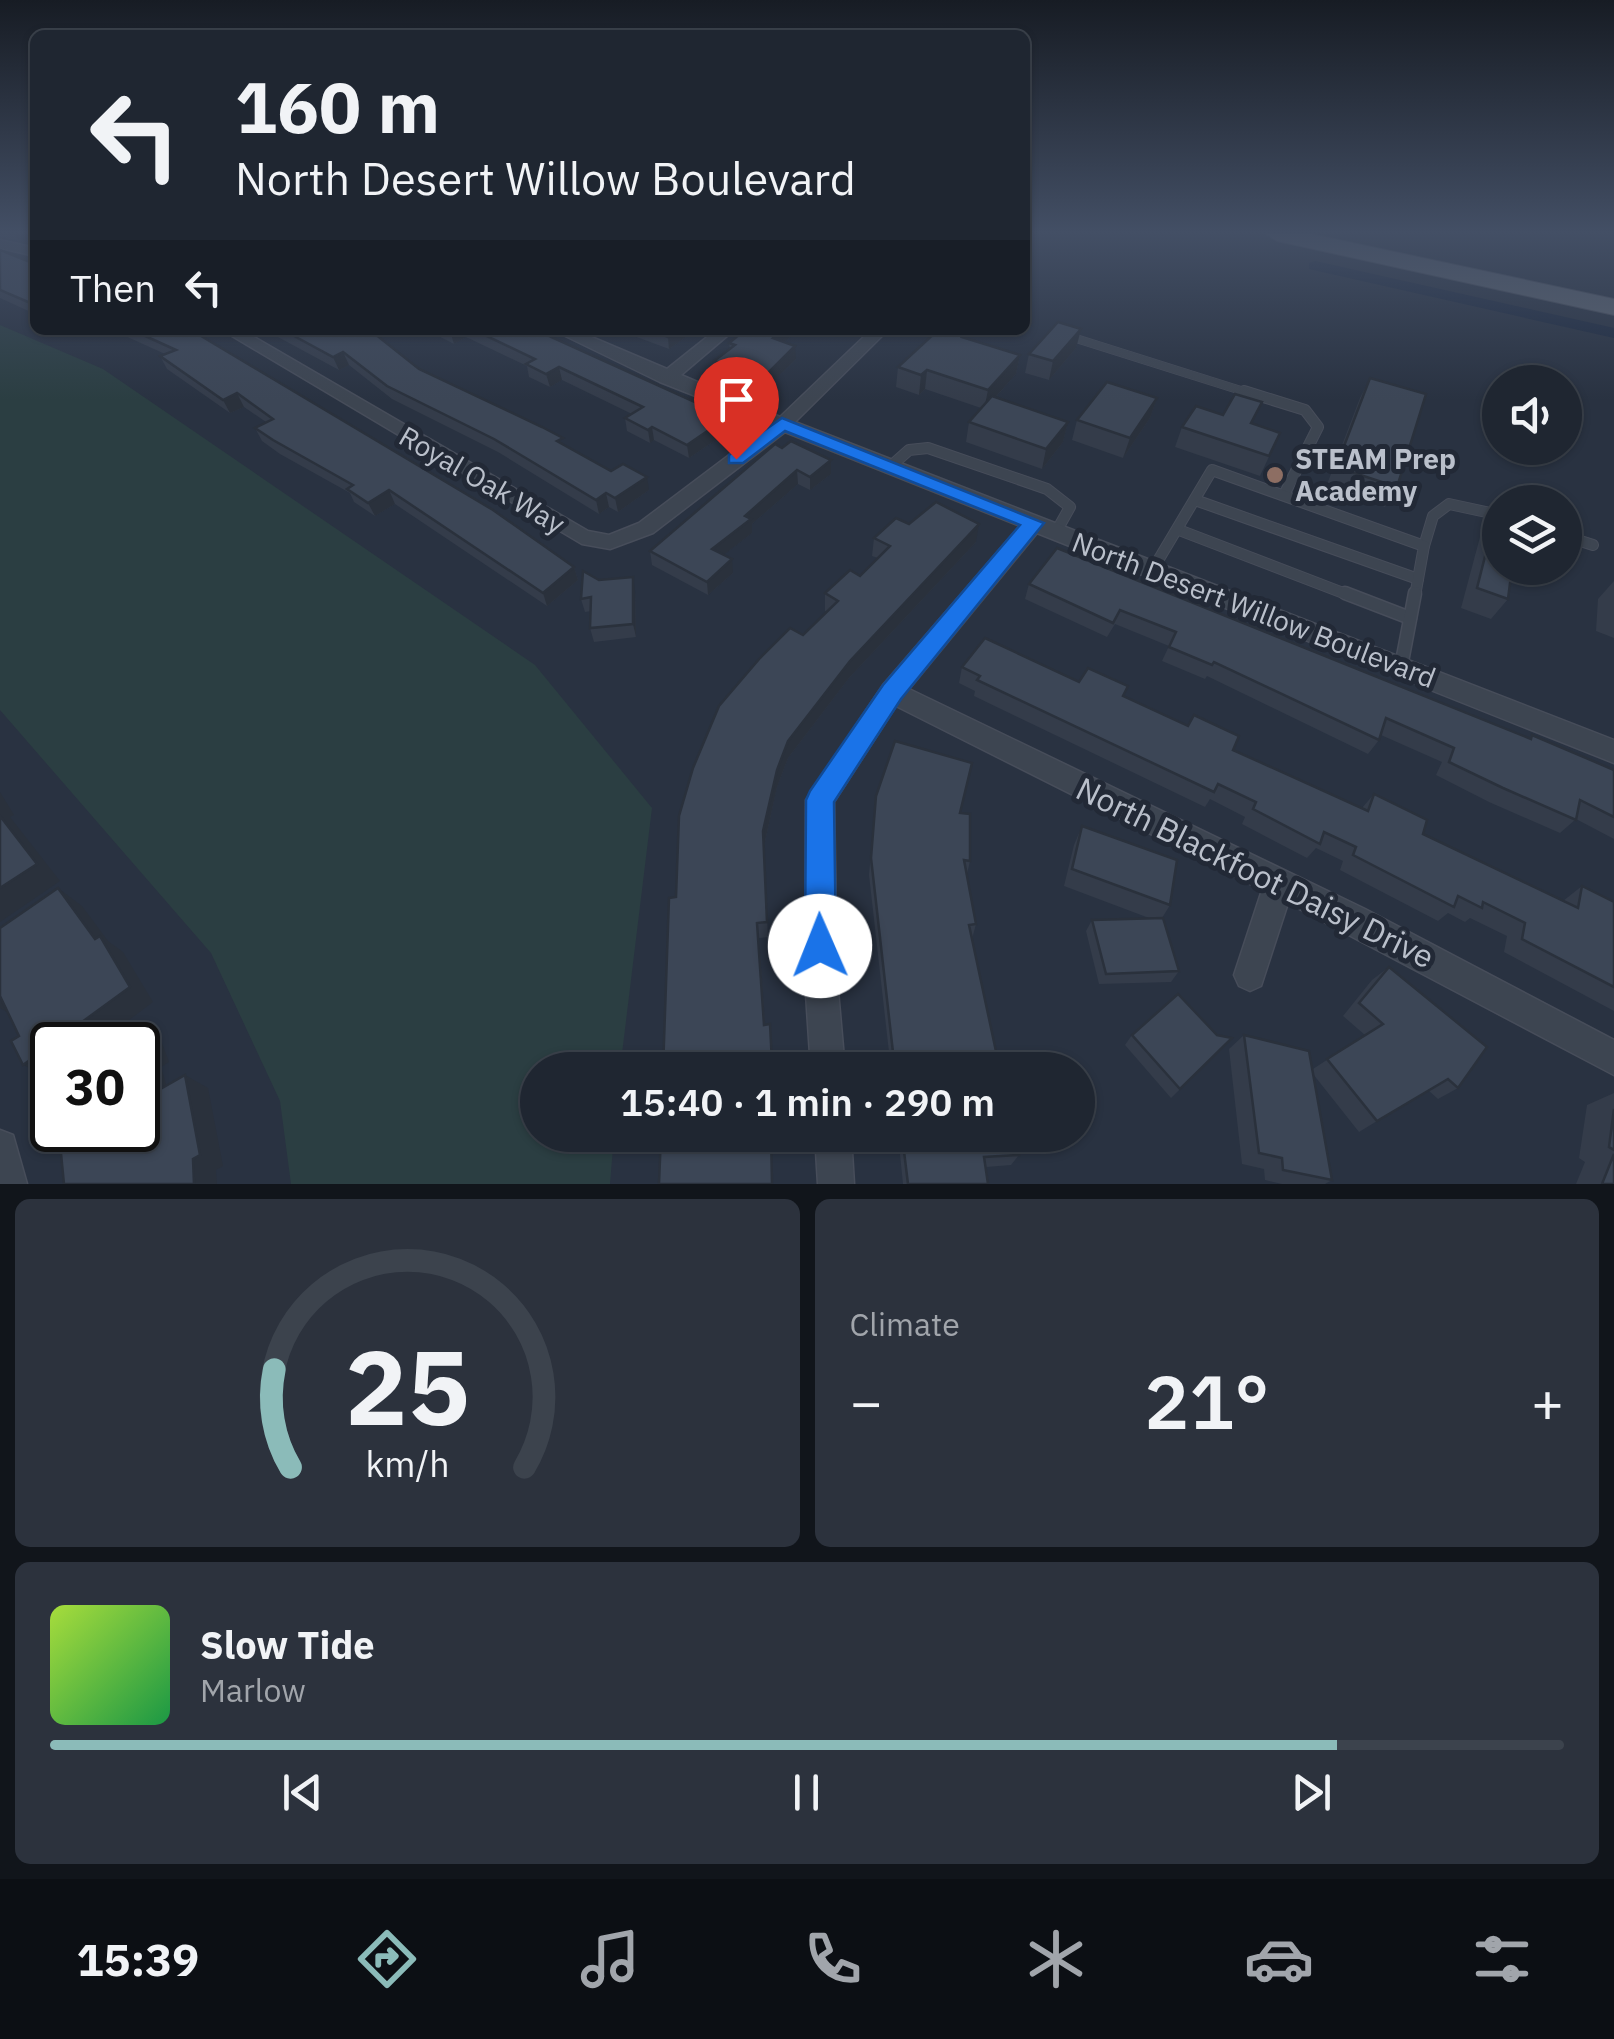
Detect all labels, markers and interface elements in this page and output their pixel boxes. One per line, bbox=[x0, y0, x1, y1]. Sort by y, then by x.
text: 160 m bbox=[235, 61, 440, 152]
icon: left bbox=[70, 70, 200, 200]
text: North Desert Willow Boulevard bbox=[235, 149, 856, 207]
icon: left bbox=[176, 260, 231, 315]
text: Then bbox=[70, 263, 156, 312]
pin bbox=[694, 357, 779, 460]
map controls bbox=[1482, 365, 1582, 585]
button: sound bbox=[1482, 365, 1582, 465]
icon: arrive bbox=[709, 372, 764, 427]
street label: Royal Oak Way bbox=[393, 417, 572, 542]
place label: STEAM Prep Academy bbox=[1295, 440, 1456, 509]
marker: STEAM Prep Academy bbox=[1264, 464, 1286, 486]
button: layers bbox=[1482, 485, 1582, 585]
street label: North Desert Willow Boulevard bbox=[1067, 523, 1441, 696]
street label: North Blackfoot Daisy Drive bbox=[1070, 767, 1441, 977]
position arrow bbox=[768, 894, 872, 998]
speed limit sign: 30 bbox=[30, 1022, 160, 1152]
text: 15:40 · 1 min · 290 m bbox=[620, 1077, 995, 1126]
text: Climate bbox=[850, 1303, 960, 1345]
text: 25 bbox=[345, 1318, 470, 1454]
text: 21° bbox=[1144, 1352, 1269, 1450]
text: − bbox=[850, 1366, 883, 1437]
text: + bbox=[1531, 1366, 1564, 1437]
text: km/h bbox=[365, 1440, 449, 1487]
text: Slow Tide bbox=[200, 1620, 375, 1669]
text: Marlow bbox=[200, 1669, 306, 1711]
icon: previous bbox=[275, 1765, 330, 1820]
icon: pause bbox=[779, 1765, 834, 1820]
icon: next bbox=[1284, 1765, 1339, 1820]
icon: directions bbox=[352, 1924, 422, 1994]
icon: music bbox=[575, 1924, 645, 1994]
icon: phone bbox=[798, 1924, 868, 1994]
icon: climate bbox=[1021, 1924, 1091, 1994]
icon: car bbox=[1244, 1924, 1314, 1994]
icon: filters bbox=[1467, 1924, 1537, 1994]
text: 15:39 bbox=[77, 1930, 199, 1988]

